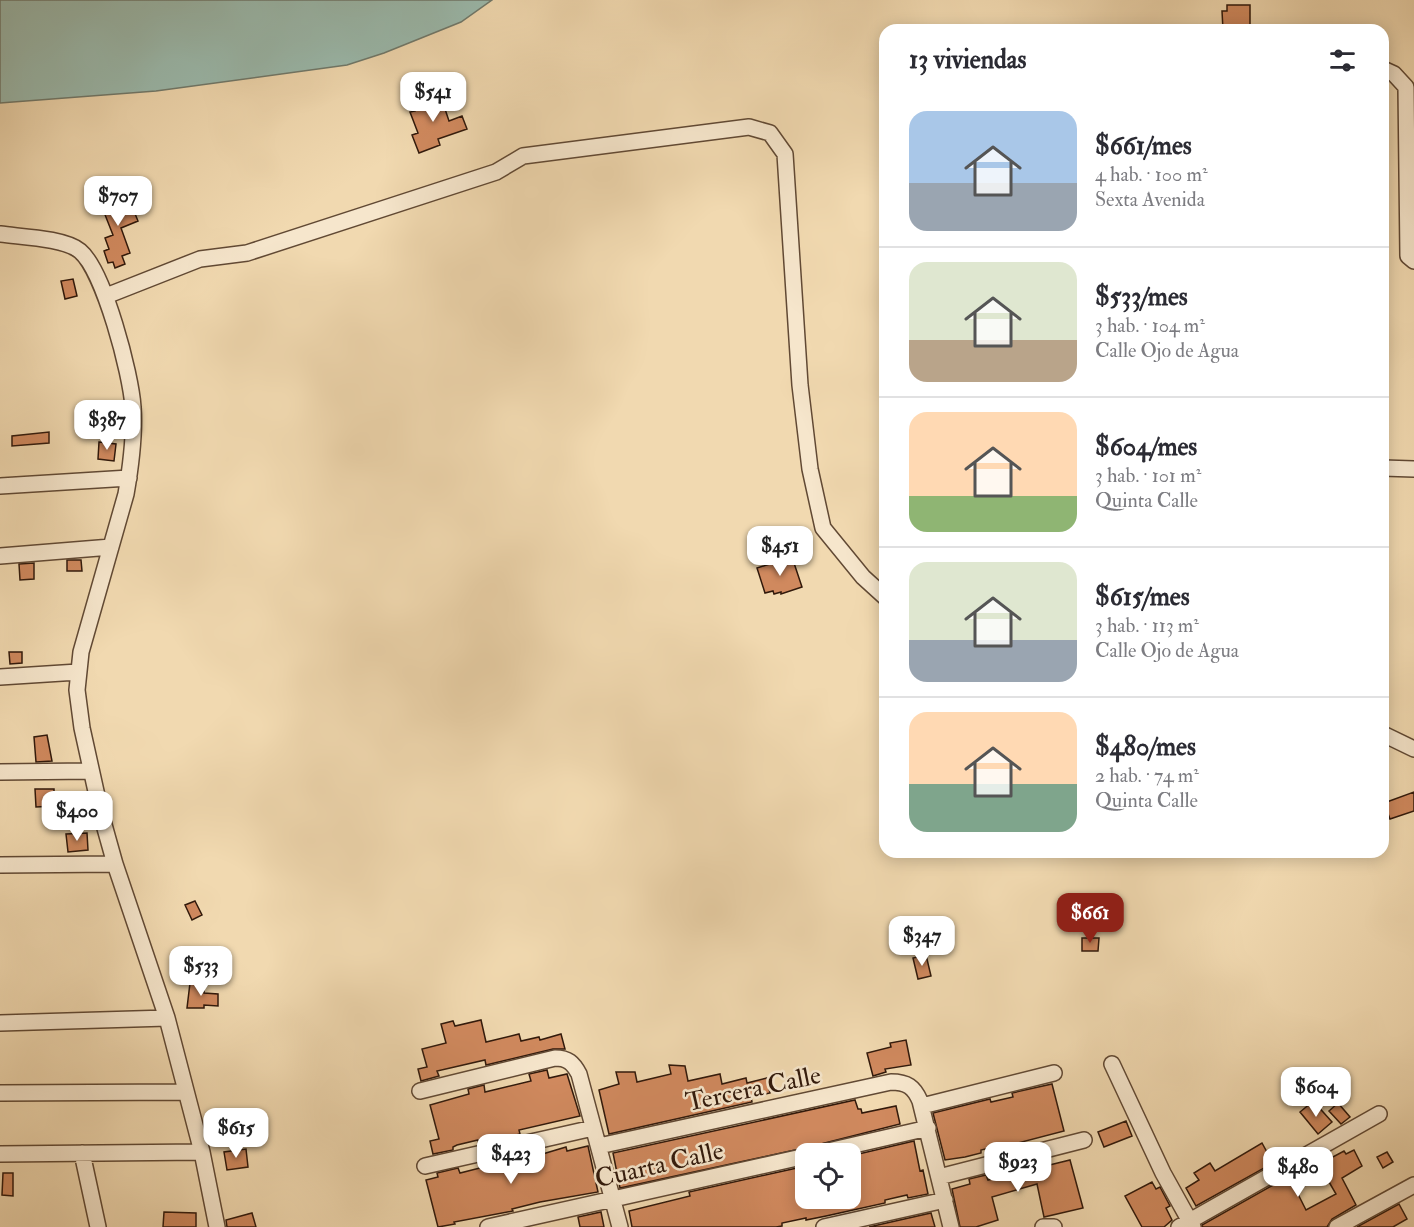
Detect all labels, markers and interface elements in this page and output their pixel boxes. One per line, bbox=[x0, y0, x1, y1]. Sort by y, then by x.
text: 13 viviendas bbox=[909, 44, 1026, 76]
icon: filters bbox=[1326, 44, 1359, 77]
pin: $541 bbox=[397, 72, 469, 123]
text: $541 bbox=[414, 79, 452, 104]
text: $661/mes bbox=[1095, 130, 1192, 162]
icon: home bbox=[957, 135, 1029, 207]
text: 4 hab. · 100 m² bbox=[1095, 162, 1208, 187]
pin: $707 bbox=[82, 176, 154, 227]
text: $707 bbox=[98, 183, 138, 208]
text: Sexta Avenida bbox=[1095, 187, 1205, 212]
text: $533/mes bbox=[1095, 281, 1188, 313]
icon: home bbox=[957, 286, 1029, 358]
text: 3 hab. · 104 m² bbox=[1095, 313, 1205, 338]
text: Calle Ojo de Agua bbox=[1095, 338, 1239, 363]
pin: $387 bbox=[71, 400, 143, 451]
text: $387 bbox=[88, 407, 126, 432]
text: $604/mes bbox=[1095, 431, 1197, 463]
icon: home bbox=[957, 436, 1029, 508]
text: 3 hab. · 101 m² bbox=[1095, 463, 1201, 488]
text: Quinta Calle bbox=[1095, 488, 1198, 513]
pin: $451 bbox=[744, 526, 816, 577]
text: $451 bbox=[761, 533, 799, 558]
text: $615/mes bbox=[1095, 581, 1190, 613]
icon: home bbox=[957, 586, 1029, 658]
text: 3 hab. · 113 m² bbox=[1095, 613, 1199, 638]
text: Calle Ojo de Agua bbox=[1095, 638, 1239, 663]
text: $480/mes bbox=[1095, 731, 1196, 763]
icon: home bbox=[957, 736, 1029, 808]
text: 2 hab. · 74 m² bbox=[1095, 763, 1199, 788]
text: Quinta Calle bbox=[1095, 788, 1198, 813]
pin: $400 bbox=[41, 791, 113, 842]
text: $400 bbox=[56, 798, 98, 823]
pin: $661 bbox=[1054, 893, 1126, 944]
text: $661 bbox=[1071, 900, 1109, 925]
pin: $347 bbox=[886, 916, 958, 967]
text: $347 bbox=[903, 923, 941, 948]
pin: $533 bbox=[165, 946, 237, 997]
text: $533 bbox=[183, 953, 219, 978]
street label: Tercera Calle bbox=[683, 1059, 824, 1119]
pin: $604 bbox=[1280, 1067, 1352, 1118]
text: $604 bbox=[1295, 1074, 1337, 1099]
pin: $615 bbox=[200, 1108, 272, 1159]
text: $615 bbox=[217, 1115, 255, 1140]
pin: $423 bbox=[475, 1134, 547, 1185]
street label: Cuarta Calle bbox=[592, 1135, 727, 1195]
text: $423 bbox=[491, 1141, 531, 1166]
pin: $923 bbox=[982, 1142, 1054, 1193]
map controls bbox=[795, 1143, 861, 1209]
button: locate bbox=[795, 1143, 861, 1209]
pin: $480 bbox=[1262, 1147, 1334, 1198]
text: $923 bbox=[998, 1149, 1038, 1174]
text: $480 bbox=[1277, 1154, 1319, 1179]

